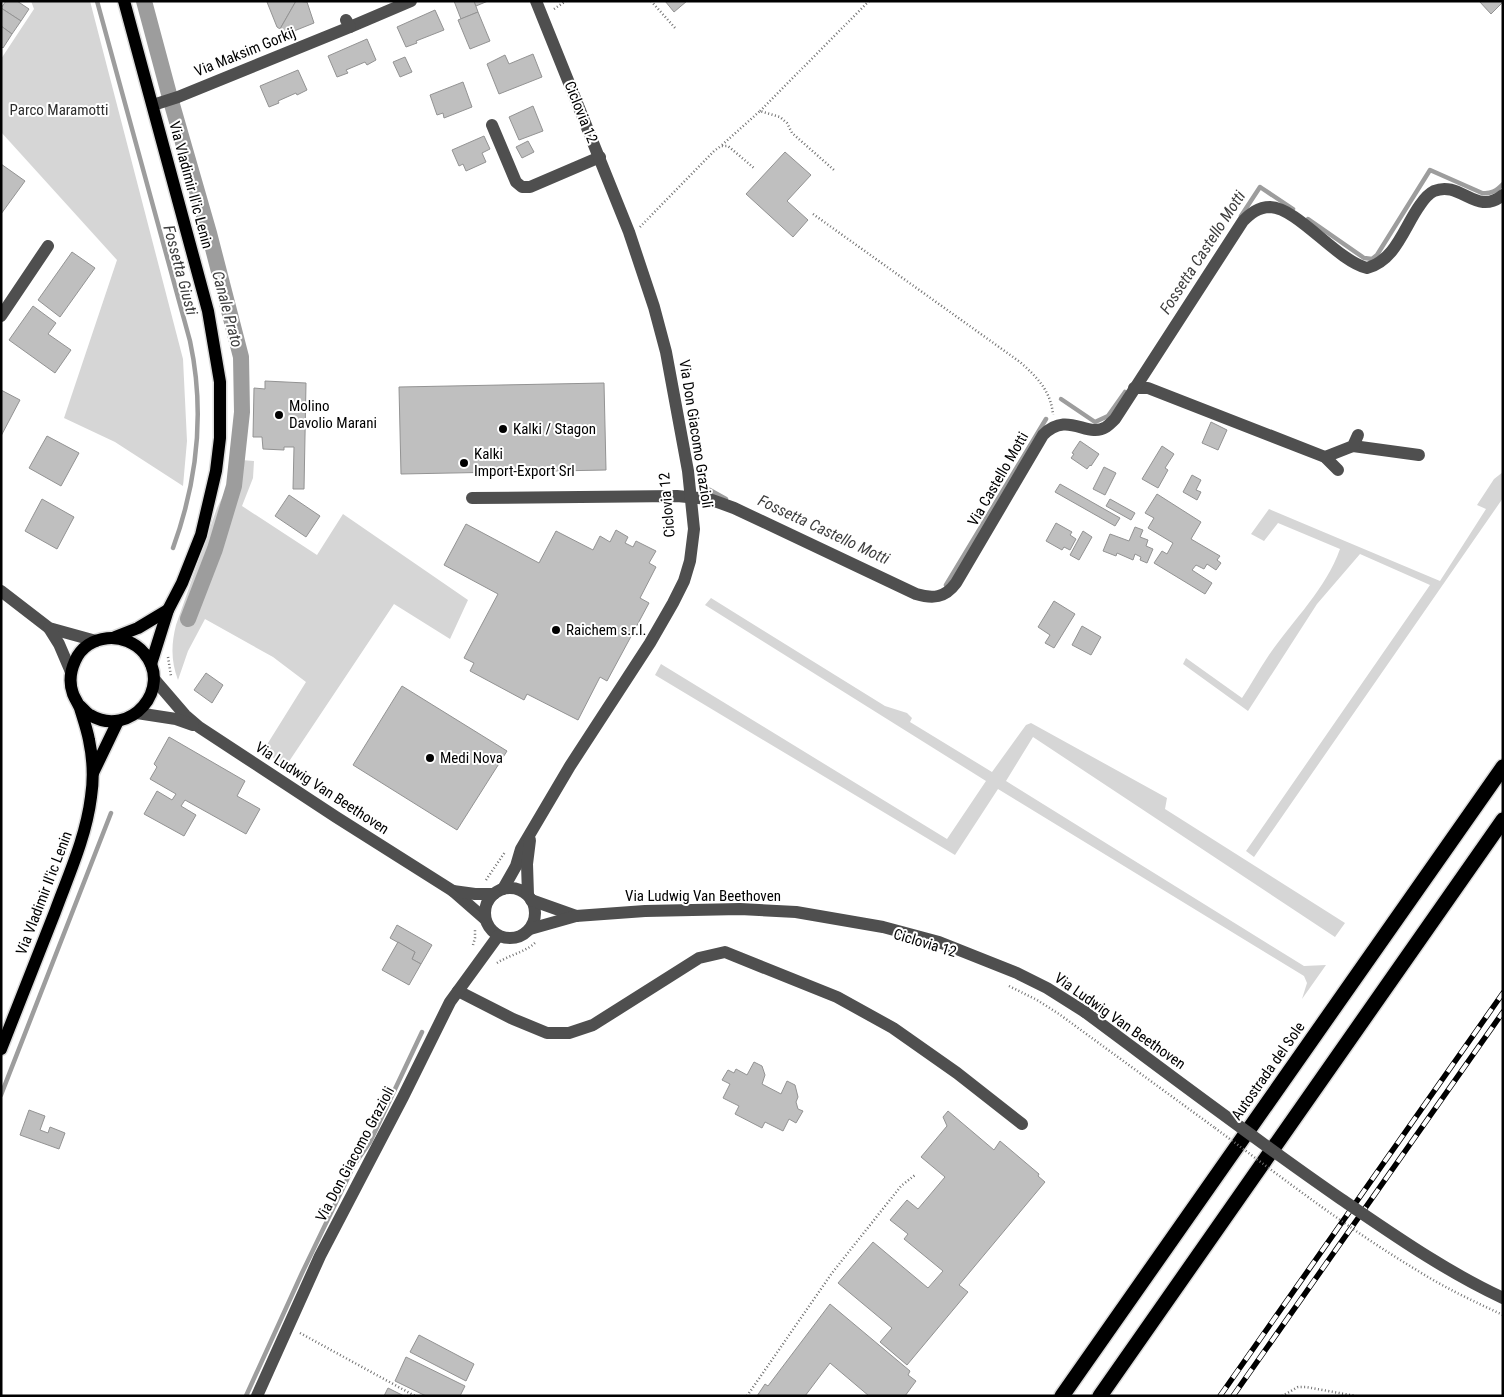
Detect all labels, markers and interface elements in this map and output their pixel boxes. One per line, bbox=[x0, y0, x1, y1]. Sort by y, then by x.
street label: Via Maksim Gorkij bbox=[192, 24, 298, 80]
street label: Ciclovia 12 bbox=[560, 78, 602, 146]
park label: Parco Maramotti bbox=[10, 101, 108, 119]
street label: Via Vladimir Il'ic Lenin bbox=[165, 119, 217, 251]
water label: Fossetta Castello Motti bbox=[1156, 187, 1250, 317]
water label: Fossetta Giusti bbox=[159, 223, 202, 318]
water label: Canale Prato bbox=[208, 269, 247, 350]
street label: Via Don Giacomo Grazioli bbox=[675, 358, 717, 510]
place label: Molino Davolio Marani bbox=[289, 397, 377, 432]
marker: Molino Davolio Marani bbox=[273, 409, 285, 421]
place label: Kalki / Stagon bbox=[513, 420, 596, 438]
marker: Kalki / Stagon bbox=[497, 423, 509, 435]
street label: Via Castello Motti bbox=[964, 429, 1032, 529]
place label: Kalki Import-Export Srl bbox=[474, 445, 575, 480]
marker: Kalki Import-Export Srl bbox=[458, 457, 470, 469]
street label: Ciclovia 12 bbox=[655, 472, 679, 538]
water label: Fossetta Castello Motti bbox=[755, 491, 893, 568]
place label: Raichem s.r.l. bbox=[566, 621, 646, 639]
marker: Raichem s.r.l. bbox=[550, 624, 562, 636]
street label: Via Ludwig Van Beethoven bbox=[252, 738, 392, 838]
place label: Medi Nova bbox=[440, 749, 503, 767]
marker: Medi Nova bbox=[424, 752, 436, 764]
street label: Via Vladimir Il'ic Lenin bbox=[12, 829, 76, 957]
street label: Via Ludwig Van Beethoven bbox=[625, 887, 781, 905]
street label: Ciclovia 12 bbox=[891, 925, 959, 961]
street label: Via Ludwig Van Beethoven bbox=[1051, 969, 1189, 1073]
street label: Autostrada del Sole bbox=[1227, 1018, 1309, 1124]
street label: Via Don Giacomo Grazioli bbox=[312, 1083, 398, 1225]

